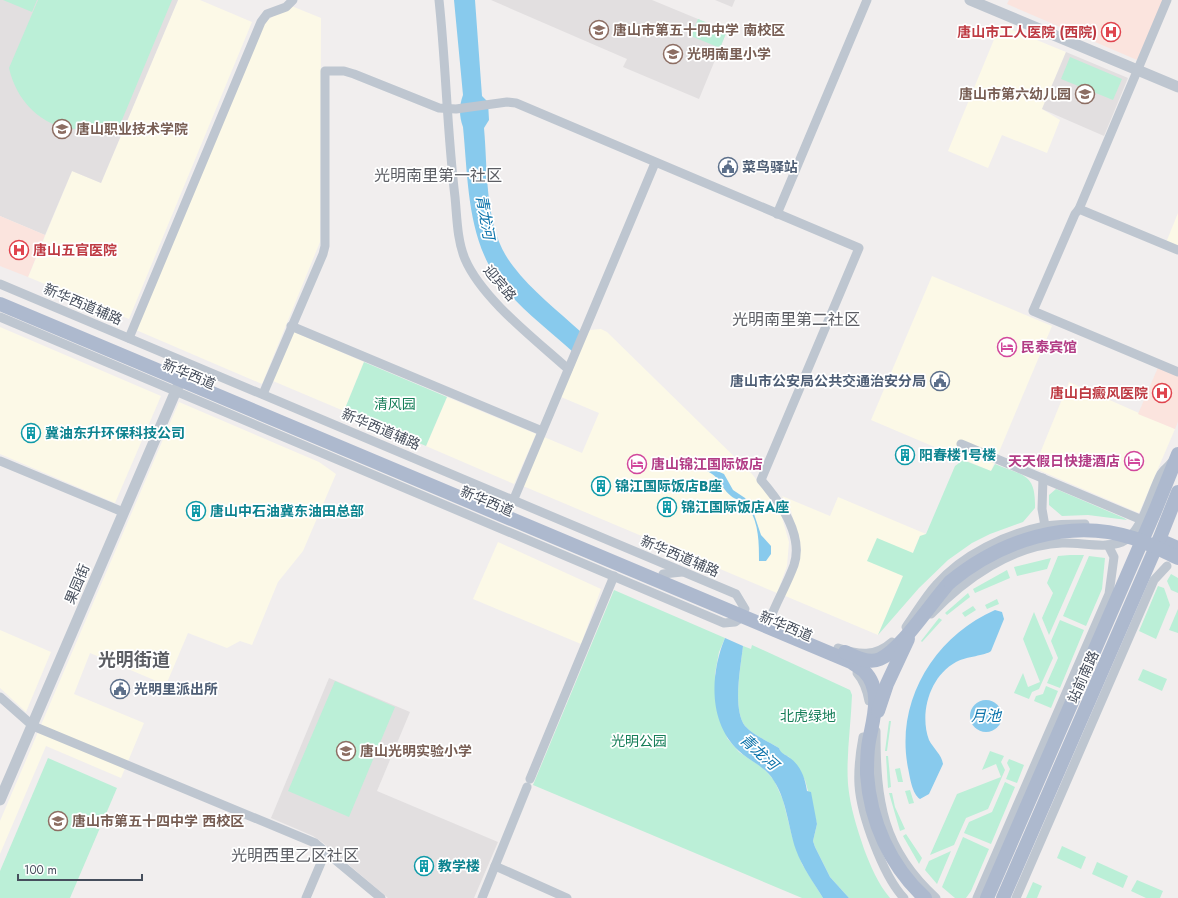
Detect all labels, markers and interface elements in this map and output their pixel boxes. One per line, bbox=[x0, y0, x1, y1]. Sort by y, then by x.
school or university icon: 唐山市第五十四中学 南校区 bbox=[588, 19, 610, 41]
place label: 唐山市第五十四中学 南校区 bbox=[613, 20, 785, 40]
hospital icon: 唐山市工人医院 (西院) bbox=[1100, 21, 1122, 43]
place label: 唐山市工人医院 (西院) bbox=[957, 22, 1097, 42]
school or university icon: 光明南里小学 bbox=[662, 43, 684, 65]
place label: 光明南里小学 bbox=[687, 44, 771, 64]
school or university icon: 唐山市第六幼儿园 bbox=[1074, 83, 1096, 105]
place label: 唐山市第六幼儿园 bbox=[959, 84, 1071, 104]
school or university icon: 唐山职业技术学院 bbox=[51, 118, 73, 140]
place label: 唐山职业技术学院 bbox=[76, 119, 188, 139]
public building icon: 菜鸟驿站 bbox=[717, 156, 739, 178]
place label: 菜鸟驿站 bbox=[742, 157, 798, 177]
district label: 光明南里第一社区 bbox=[374, 164, 502, 187]
water label: 青龙河 bbox=[470, 193, 500, 244]
hospital icon: 唐山五官医院 bbox=[8, 239, 30, 261]
place label: 唐山五官医院 bbox=[33, 240, 117, 260]
street label: 迎宾路 bbox=[479, 260, 521, 306]
street label: 新华西道辅路 bbox=[40, 278, 126, 330]
district label: 光明南里第二社区 bbox=[732, 308, 860, 331]
hotel icon: 民泰宾馆 bbox=[996, 336, 1018, 358]
place label: 民泰宾馆 bbox=[1021, 337, 1077, 357]
street label: 新华西道 bbox=[159, 354, 219, 394]
public building icon: 唐山市公安局公共交通治安分局 bbox=[929, 370, 951, 392]
place label: 唐山市公安局公共交通治安分局 bbox=[730, 371, 926, 391]
hospital icon: 唐山白癜风医院 bbox=[1151, 382, 1173, 404]
place label: 唐山白癜风医院 bbox=[1050, 383, 1148, 403]
park label: 清风园 bbox=[374, 394, 416, 414]
street label: 新华西道辅路 bbox=[338, 403, 424, 455]
building icon: 冀油东升环保科技公司 bbox=[20, 422, 42, 444]
place label: 冀油东升环保科技公司 bbox=[45, 423, 185, 443]
building icon: 阳春楼1号楼 bbox=[894, 444, 916, 466]
place label: 阳春楼1号楼 bbox=[919, 445, 996, 465]
hotel icon: 天天假日快捷酒店 bbox=[1123, 450, 1145, 472]
place label: 天天假日快捷酒店 bbox=[1008, 451, 1120, 471]
hotel icon: 唐山锦江国际饭店 bbox=[626, 453, 648, 475]
place label: 唐山锦江国际饭店 bbox=[651, 454, 763, 474]
building icon: 锦江国际饭店B座 bbox=[590, 475, 612, 497]
place label: 锦江国际饭店B座 bbox=[615, 476, 722, 496]
street label: 新华西道 bbox=[457, 481, 517, 521]
building icon: 锦江国际饭店A座 bbox=[656, 496, 678, 518]
place label: 锦江国际饭店A座 bbox=[681, 497, 789, 517]
building icon: 唐山中石油冀东油田总部 bbox=[185, 500, 207, 522]
place label: 唐山中石油冀东油田总部 bbox=[210, 501, 364, 521]
street label: 新华西道辅路 bbox=[637, 530, 723, 582]
street label: 果园街 bbox=[60, 561, 94, 607]
street label: 新华西道 bbox=[756, 606, 816, 646]
district label: 光明街道 bbox=[98, 647, 170, 673]
street label: 站前南路 bbox=[1062, 647, 1104, 707]
public building icon: 光明里派出所 bbox=[109, 678, 131, 700]
place label: 光明里派出所 bbox=[134, 679, 218, 699]
water label: 月池 bbox=[971, 705, 1003, 727]
park label: 北虎绿地 bbox=[780, 706, 836, 726]
water label: 青龙河 bbox=[735, 729, 785, 777]
park label: 光明公园 bbox=[611, 731, 667, 751]
school or university icon: 唐山光明实验小学 bbox=[335, 740, 357, 762]
place label: 唐山光明实验小学 bbox=[360, 741, 472, 761]
school or university icon: 唐山市第五十四中学 西校区 bbox=[47, 810, 69, 832]
place label: 唐山市第五十四中学 西校区 bbox=[72, 811, 244, 831]
district label: 光明西里乙区社区 bbox=[231, 844, 359, 867]
building icon: 教学楼 bbox=[413, 855, 435, 877]
scale bar bbox=[18, 856, 142, 882]
place label: 教学楼 bbox=[438, 856, 480, 876]
text: 100 m bbox=[24, 861, 57, 879]

